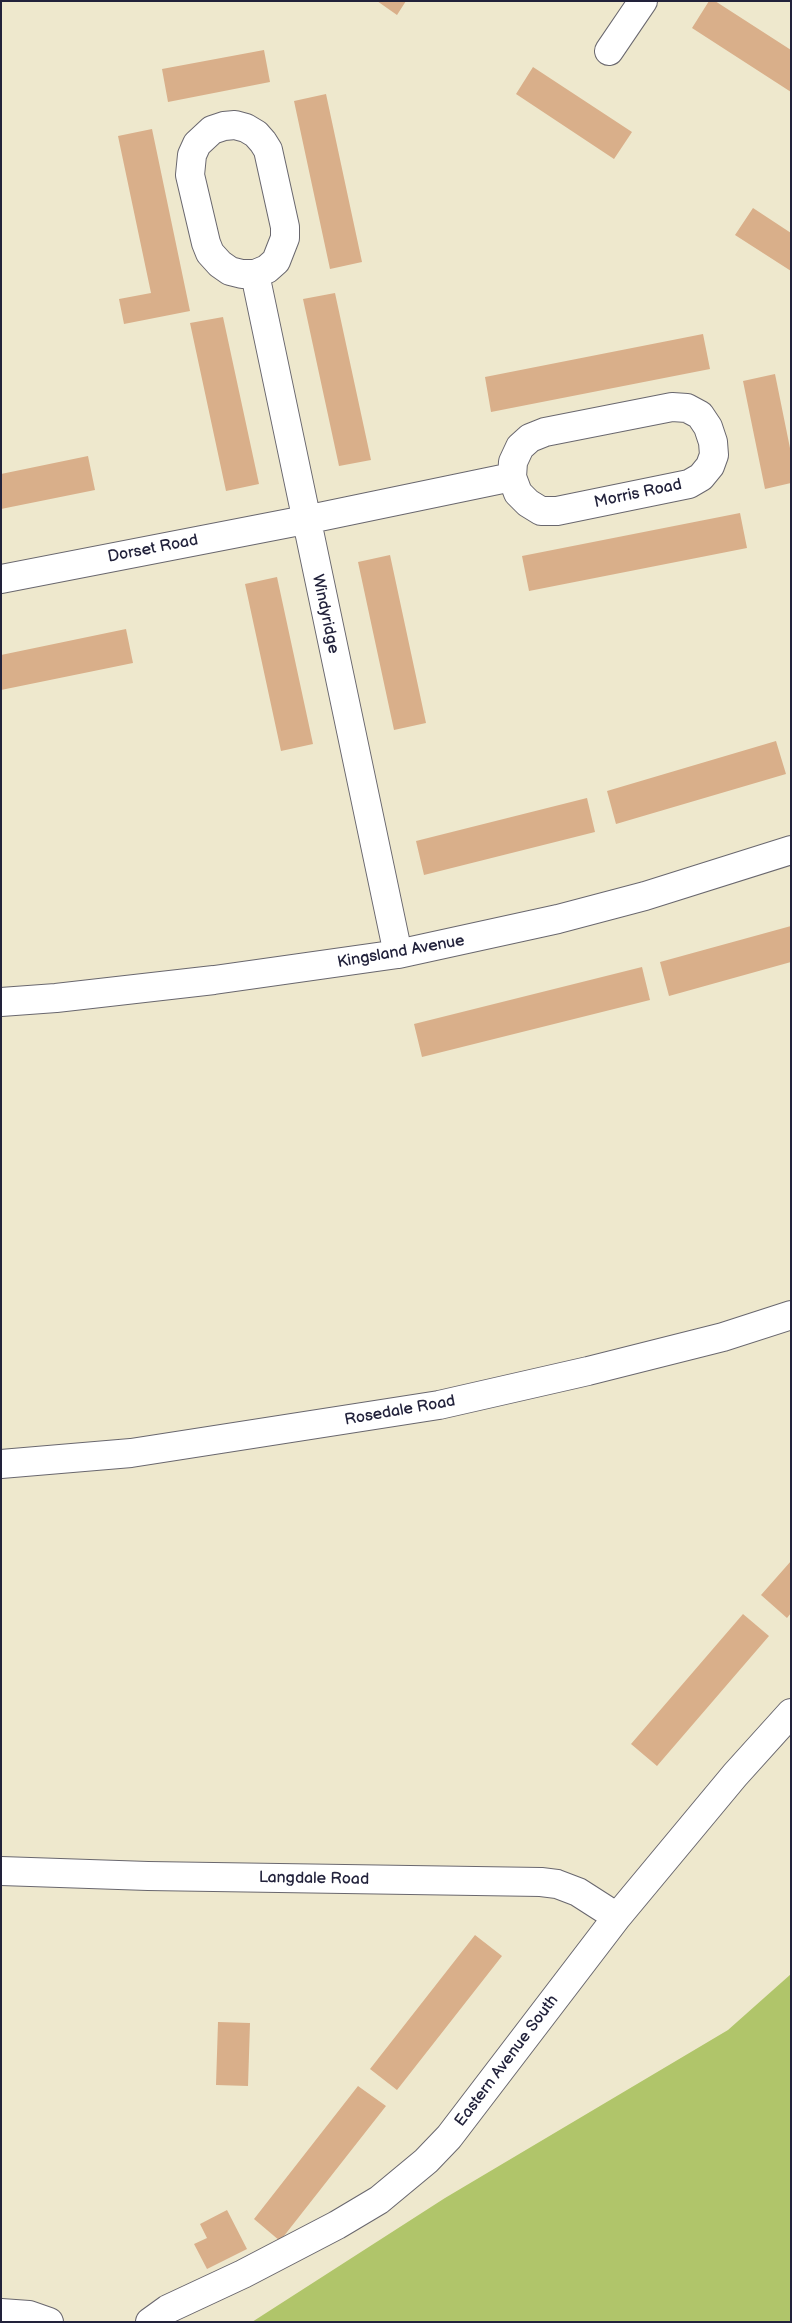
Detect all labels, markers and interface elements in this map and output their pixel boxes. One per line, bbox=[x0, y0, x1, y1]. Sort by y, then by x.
street label: Morris Road bbox=[592, 475, 684, 513]
street label: Dorset Road bbox=[106, 531, 200, 567]
street label: Windyridge bbox=[307, 573, 343, 655]
street label: Kingsland Avenue bbox=[336, 931, 466, 973]
street label: Rosedale Road bbox=[343, 1392, 457, 1430]
street label: Langdale Road bbox=[259, 1868, 369, 1890]
street label: Eastern Avenue South bbox=[451, 1991, 563, 2131]

